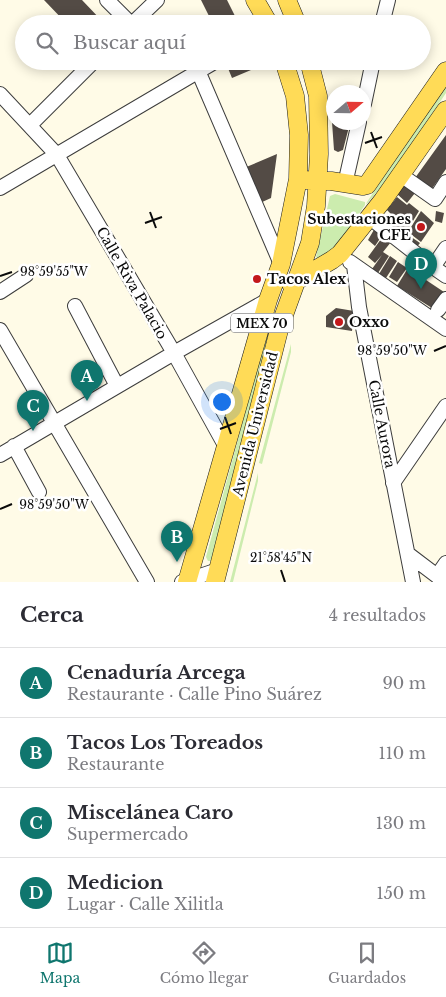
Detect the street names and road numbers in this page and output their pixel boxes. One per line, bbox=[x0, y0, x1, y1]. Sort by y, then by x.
street label: Calle Riva Palacio bbox=[92, 224, 172, 342]
road number: MEX 70 bbox=[231, 314, 293, 332]
street label: Avenida Universidad bbox=[228, 349, 282, 499]
street label: Calle Aurora bbox=[365, 378, 399, 470]

